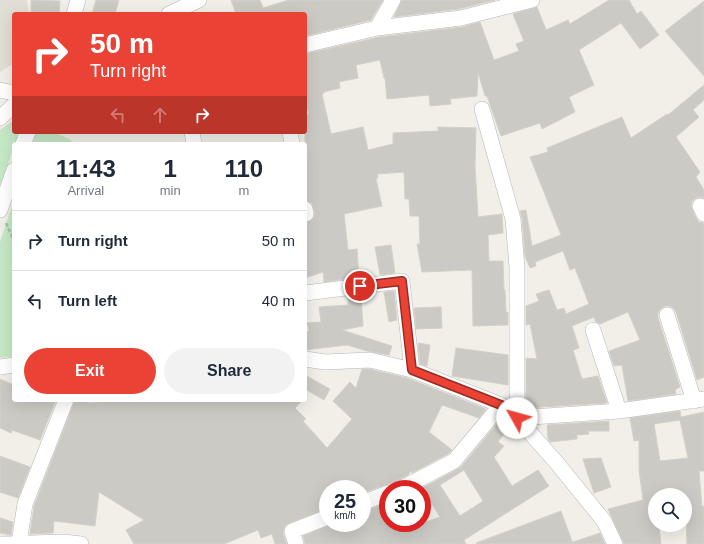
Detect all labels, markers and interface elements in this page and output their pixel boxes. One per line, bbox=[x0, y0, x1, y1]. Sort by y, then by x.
icon: right bbox=[24, 28, 76, 80]
text: 50 m bbox=[90, 28, 154, 59]
text: Turn right bbox=[90, 61, 166, 81]
icon: left bbox=[107, 104, 129, 126]
icon: ahead bbox=[149, 104, 171, 126]
icon: right bbox=[191, 104, 213, 126]
text: 11:43 bbox=[56, 155, 116, 182]
text: 1 bbox=[163, 155, 177, 182]
text: 110 bbox=[224, 155, 263, 182]
text: Arrival bbox=[67, 183, 104, 198]
text: min bbox=[160, 183, 181, 198]
text: m bbox=[238, 183, 249, 198]
icon: right bbox=[24, 230, 46, 252]
text: Turn right bbox=[58, 232, 128, 249]
text: 50 m bbox=[262, 232, 295, 249]
pin bbox=[343, 269, 377, 303]
icon: arrive bbox=[349, 275, 371, 297]
icon: left bbox=[24, 290, 46, 312]
text: Turn left bbox=[58, 292, 117, 309]
text: 40 m bbox=[262, 292, 295, 309]
button: Exit bbox=[24, 348, 156, 394]
button: Share bbox=[164, 348, 295, 394]
position arrow bbox=[496, 397, 538, 439]
speed limit sign: 30 bbox=[379, 480, 431, 532]
map controls bbox=[648, 488, 692, 532]
button: search bbox=[648, 488, 692, 532]
text: 25 bbox=[334, 490, 356, 512]
text: km/h bbox=[334, 510, 356, 521]

